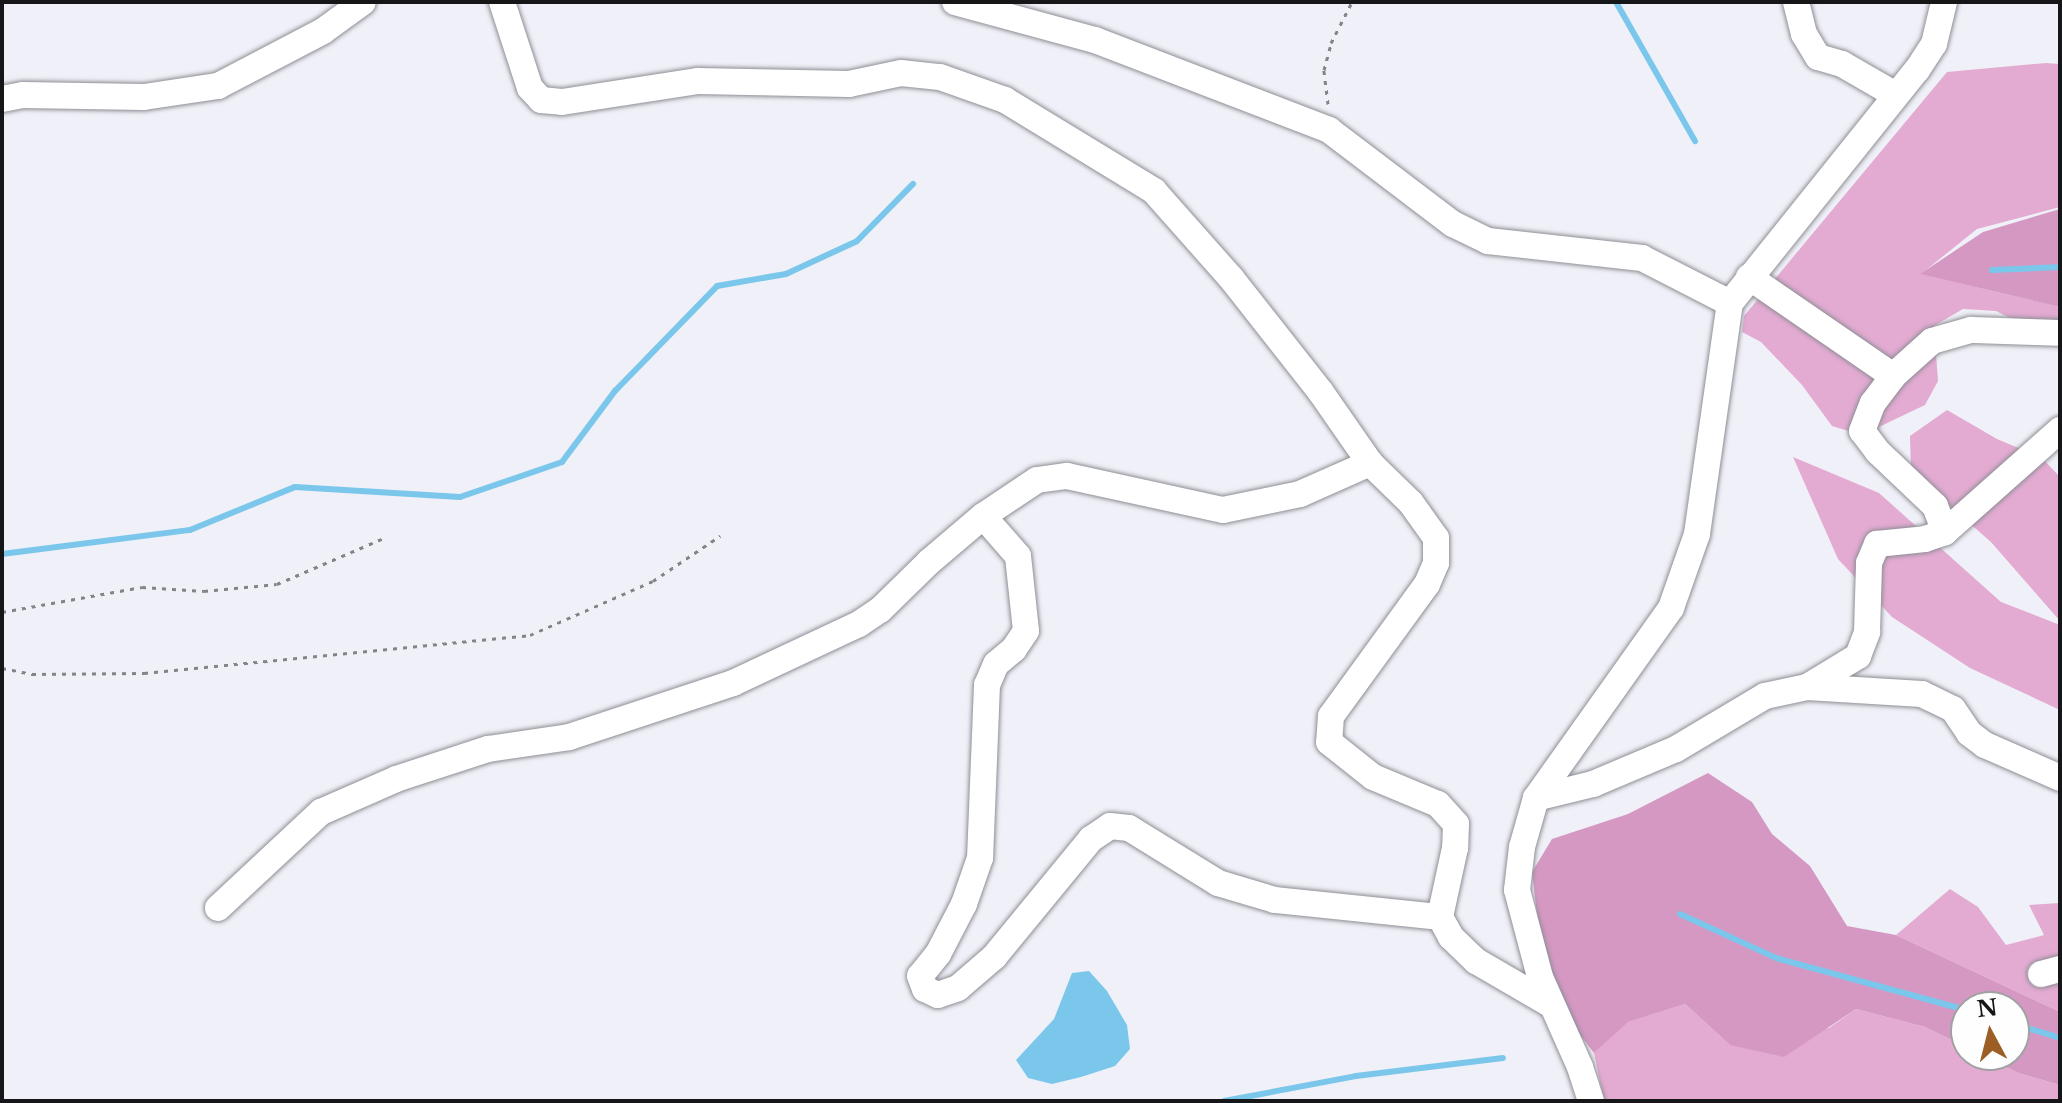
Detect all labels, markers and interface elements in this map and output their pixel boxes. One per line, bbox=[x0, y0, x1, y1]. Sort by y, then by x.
north arrow bbox=[1950, 991, 2030, 1071]
text: N bbox=[1975, 994, 1999, 1023]

